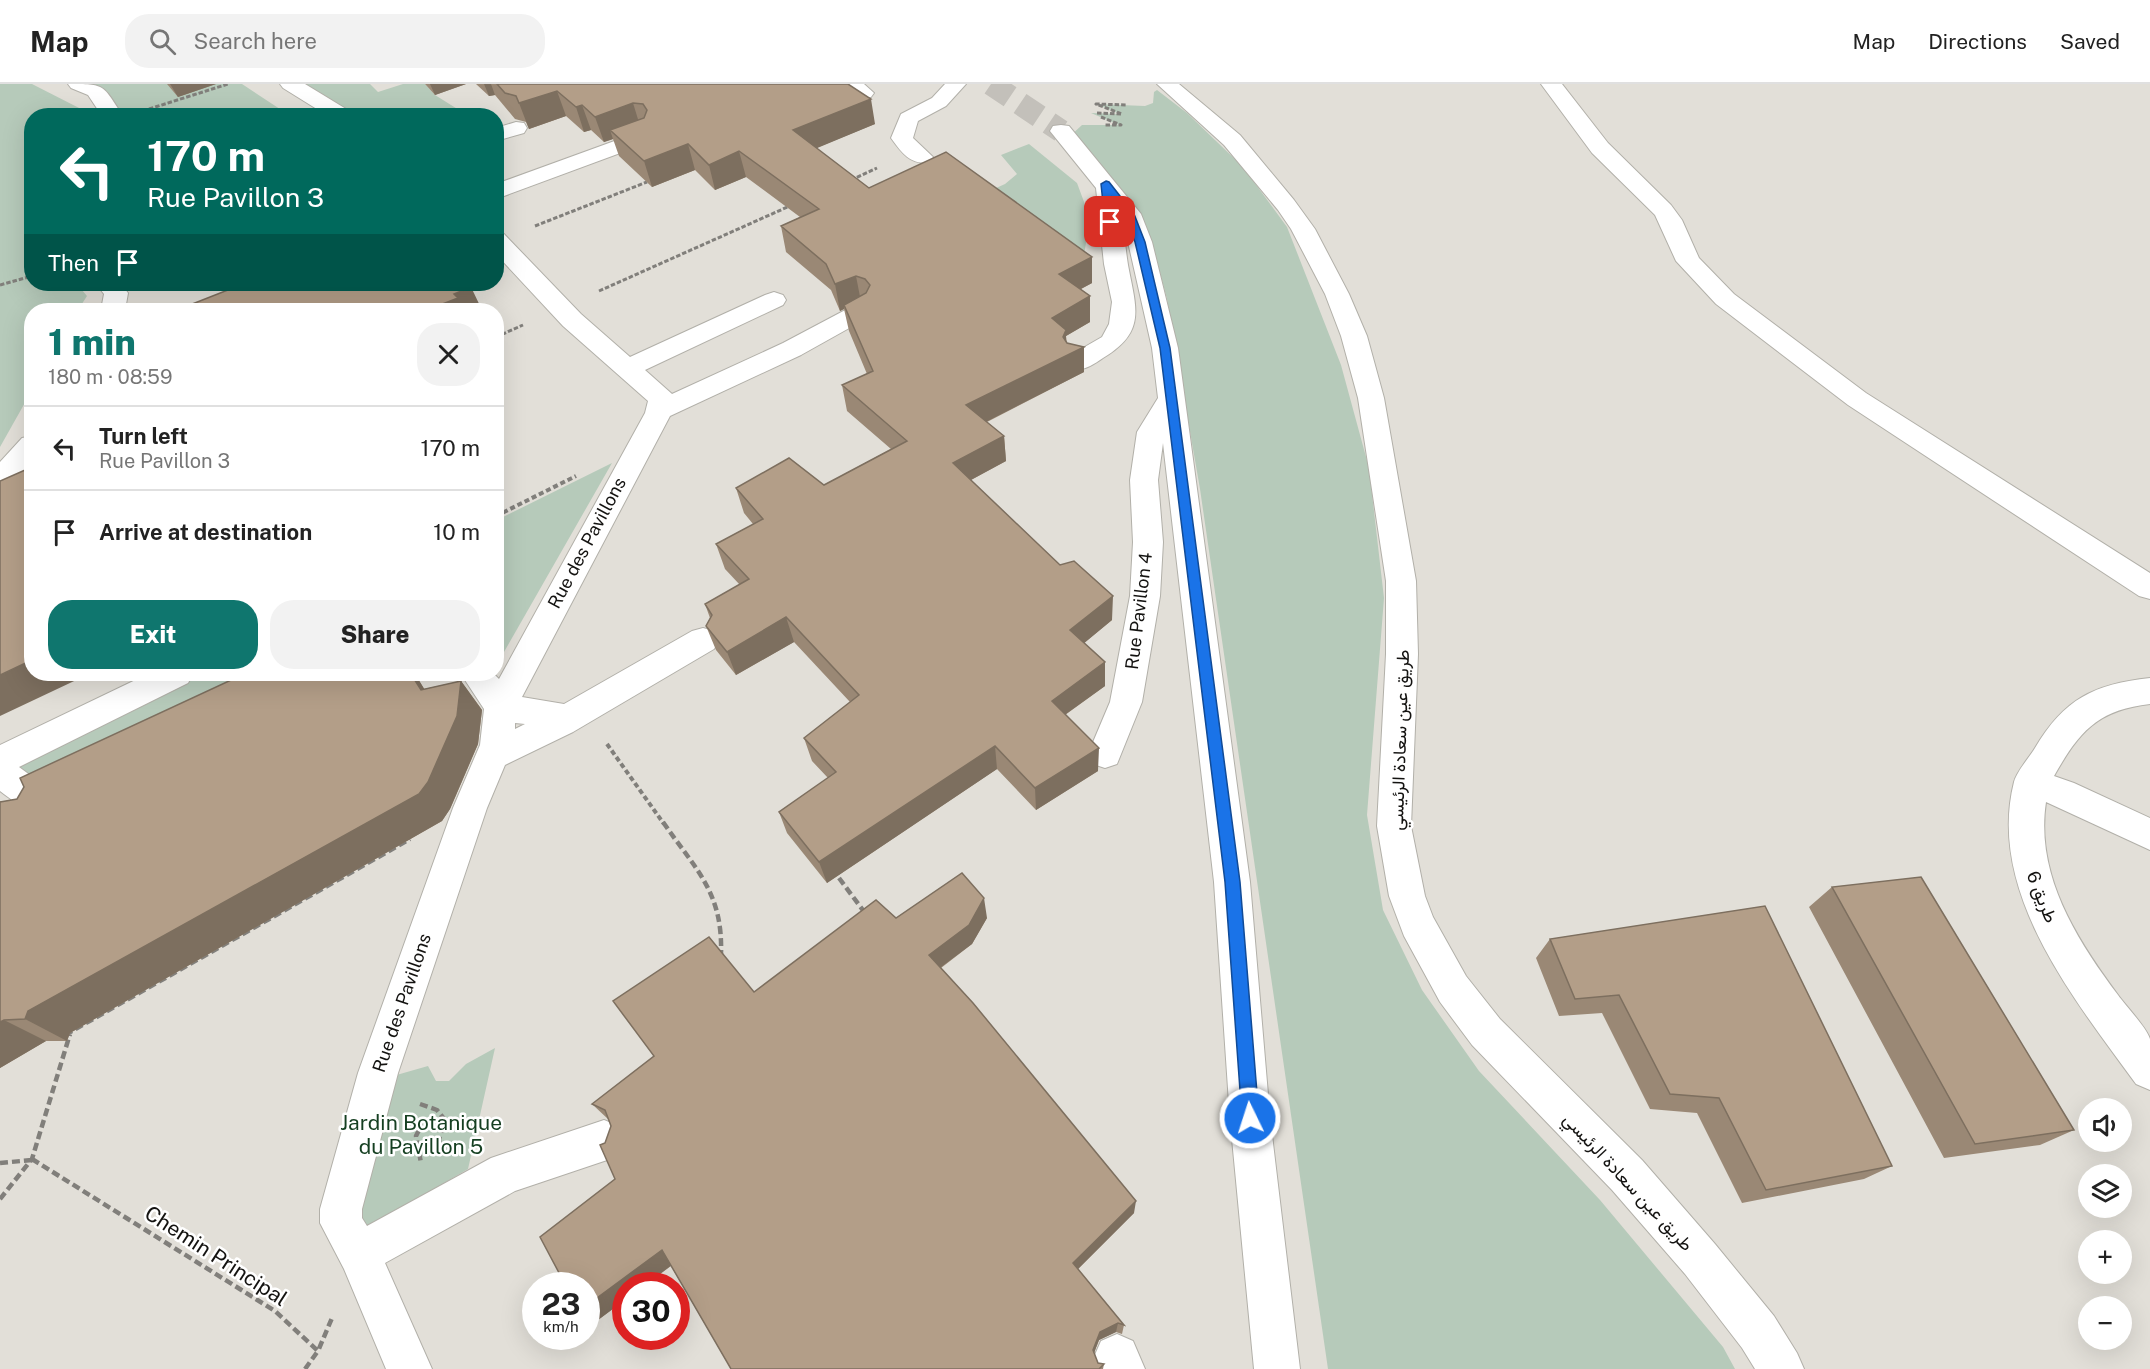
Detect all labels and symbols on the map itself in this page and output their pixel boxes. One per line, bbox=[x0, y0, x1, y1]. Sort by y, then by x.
pin bbox=[1084, 196, 1135, 247]
street label: Rue des Pavillons bbox=[543, 474, 630, 612]
street label: Rue Pavillon 4 bbox=[1121, 551, 1156, 671]
street label: طريق عين سعادة الرئيسي bbox=[1386, 649, 1418, 831]
street label: طريق 6 bbox=[2022, 868, 2062, 926]
street label: Rue des Pavillons bbox=[368, 931, 435, 1075]
position arrow bbox=[1218, 1086, 1282, 1150]
street label: طريق عين سعادة الرئيسي bbox=[1555, 1108, 1698, 1258]
park label: Jardin Botanique du Pavillon 5 bbox=[340, 1110, 502, 1159]
street label: Chemin Principal bbox=[140, 1200, 292, 1311]
speed limit sign: 30 bbox=[612, 1272, 690, 1350]

